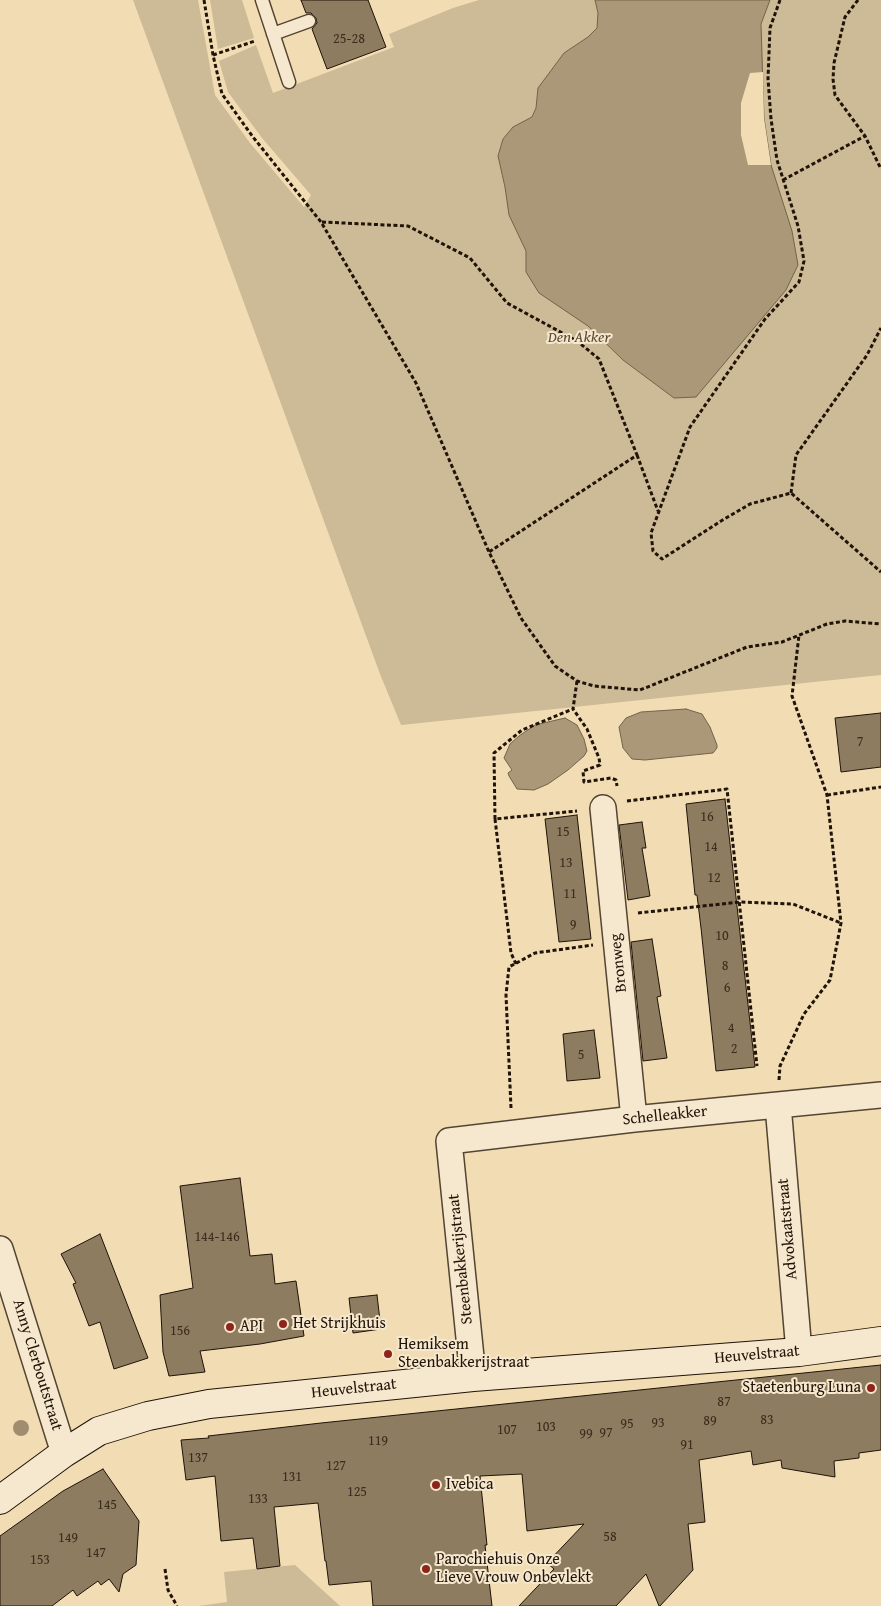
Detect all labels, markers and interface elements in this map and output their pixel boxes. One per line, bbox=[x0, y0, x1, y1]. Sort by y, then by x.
house number: 25-28 bbox=[333, 31, 365, 47]
park label: Den Akker bbox=[548, 328, 610, 348]
house number: 7 bbox=[857, 734, 863, 750]
house number: 16 bbox=[700, 809, 714, 825]
house number: 15 bbox=[556, 824, 570, 840]
house number: 14 bbox=[704, 839, 718, 855]
house number: 13 bbox=[559, 855, 573, 871]
house number: 12 bbox=[707, 870, 721, 886]
house number: 11 bbox=[563, 886, 577, 902]
house number: 9 bbox=[570, 917, 576, 933]
house number: 10 bbox=[715, 928, 729, 944]
street label: Bronweg bbox=[606, 933, 632, 993]
house number: 8 bbox=[722, 958, 728, 974]
house number: 6 bbox=[724, 980, 730, 996]
house number: 4 bbox=[728, 1020, 734, 1036]
house number: 2 bbox=[731, 1041, 737, 1057]
house number: 5 bbox=[578, 1047, 584, 1063]
street label: Schelleakker bbox=[622, 1102, 708, 1130]
street label: Advokaatstraat bbox=[774, 1177, 802, 1281]
street label: Steenbakkerijstraat bbox=[445, 1193, 477, 1325]
house number: 144-146 bbox=[194, 1229, 240, 1245]
street label: Anny Clerboutstraat bbox=[8, 1297, 66, 1433]
place label: Het Strijkhuis bbox=[293, 1314, 386, 1334]
place label: API bbox=[240, 1317, 263, 1337]
marker: Het Strijkhuis bbox=[277, 1318, 289, 1330]
marker: API bbox=[224, 1321, 236, 1333]
house number: 156 bbox=[170, 1323, 190, 1339]
place label: Hemiksem Steenbakkerijstraat bbox=[398, 1335, 529, 1373]
street label: Heuvelstraat bbox=[714, 1342, 800, 1368]
marker: Hemiksem Steenbakkerijstraat bbox=[382, 1348, 394, 1360]
street label: Heuvelstraat bbox=[310, 1375, 398, 1403]
place label: Staetenburg Luna bbox=[742, 1378, 861, 1398]
marker: Staetenburg Luna bbox=[865, 1382, 877, 1394]
house number: 87 bbox=[717, 1394, 731, 1410]
house number: 83 bbox=[760, 1412, 774, 1428]
house number: 89 bbox=[703, 1413, 717, 1429]
house number: 93 bbox=[651, 1415, 665, 1431]
house number: 95 bbox=[620, 1416, 634, 1432]
house number: 103 bbox=[536, 1419, 556, 1435]
house number: 107 bbox=[497, 1422, 517, 1438]
house number: 97 bbox=[599, 1425, 613, 1441]
house number: 99 bbox=[579, 1426, 593, 1442]
house number: 119 bbox=[368, 1433, 388, 1449]
house number: 91 bbox=[680, 1437, 694, 1453]
house number: 137 bbox=[188, 1450, 208, 1466]
house number: 127 bbox=[326, 1458, 346, 1474]
house number: 131 bbox=[282, 1469, 302, 1485]
place label: Ivebica bbox=[446, 1475, 493, 1495]
marker: Ivebica bbox=[430, 1479, 442, 1491]
house number: 125 bbox=[347, 1484, 367, 1500]
house number: 133 bbox=[248, 1491, 268, 1507]
house number: 145 bbox=[97, 1497, 117, 1513]
house number: 58 bbox=[603, 1529, 617, 1545]
house number: 149 bbox=[58, 1530, 78, 1546]
house number: 147 bbox=[86, 1545, 106, 1561]
place label: Parochiehuis Onze Lieve Vrouw Onbevlekt bbox=[436, 1550, 591, 1588]
house number: 153 bbox=[30, 1552, 50, 1568]
marker: Parochiehuis Onze Lieve Vrouw Onbevlekt bbox=[420, 1563, 432, 1575]

